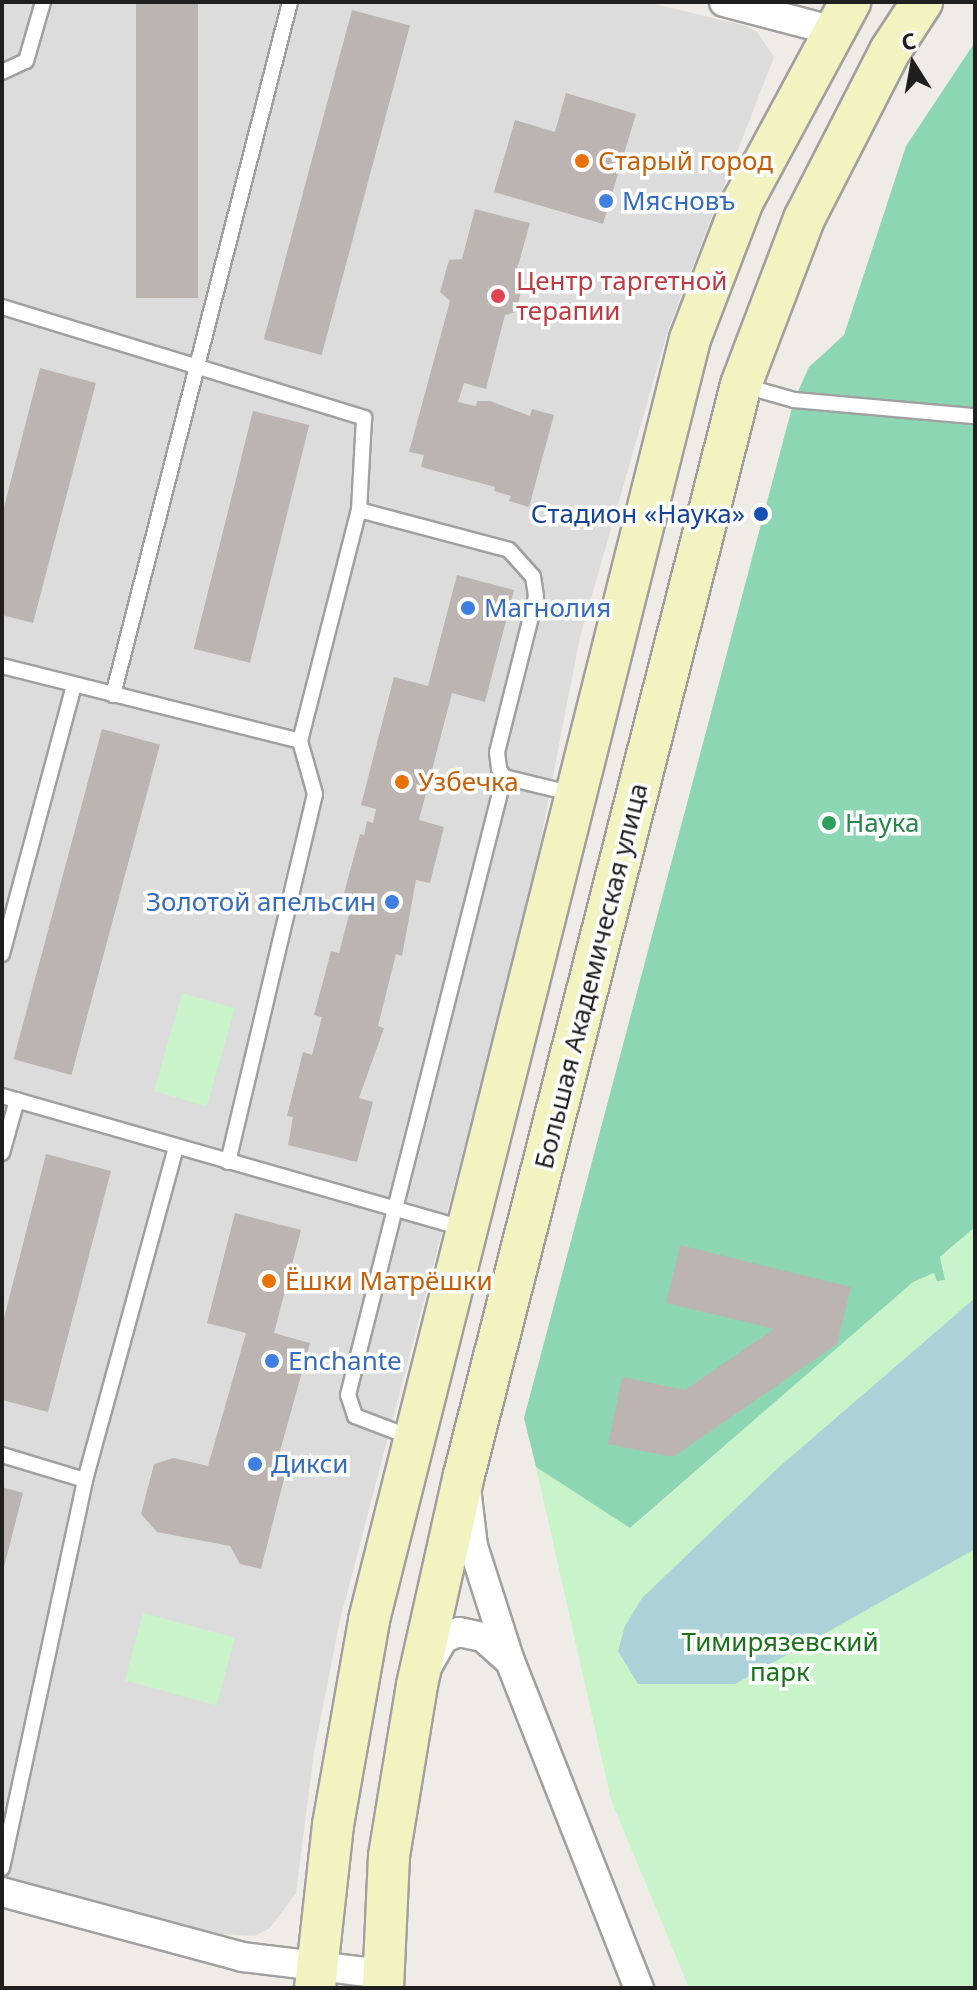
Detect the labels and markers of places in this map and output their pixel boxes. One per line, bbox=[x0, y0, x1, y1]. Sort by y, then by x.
place label: Старый город bbox=[598, 145, 773, 177]
marker: Старый город bbox=[573, 152, 591, 170]
place label: Мясновъ bbox=[622, 185, 735, 217]
marker: Мясновъ bbox=[597, 192, 615, 210]
place label: Центр таргетной терапии bbox=[516, 265, 727, 326]
marker: Центр таргетной терапии bbox=[487, 285, 509, 307]
place label: Стадион «Наука» bbox=[531, 498, 745, 530]
marker: Стадион «Наука» bbox=[752, 505, 770, 523]
place label: Магнолия bbox=[484, 592, 611, 624]
marker: Магнолия bbox=[459, 599, 477, 617]
place label: Узбечка bbox=[418, 766, 519, 798]
marker: Узбечка bbox=[393, 773, 411, 791]
place label: Наука bbox=[845, 807, 919, 839]
marker: Наука bbox=[820, 814, 838, 832]
place label: Золотой апельсин bbox=[146, 886, 376, 918]
marker: Золотой апельсин bbox=[383, 893, 401, 911]
place label: Ёшки Матрёшки bbox=[285, 1265, 493, 1297]
marker: Ёшки Матрёшки bbox=[260, 1272, 278, 1290]
place label: Enchante bbox=[288, 1345, 402, 1377]
marker: Enchante bbox=[263, 1352, 281, 1370]
place label: Дикси bbox=[271, 1448, 348, 1480]
marker: Дикси bbox=[246, 1455, 264, 1473]

